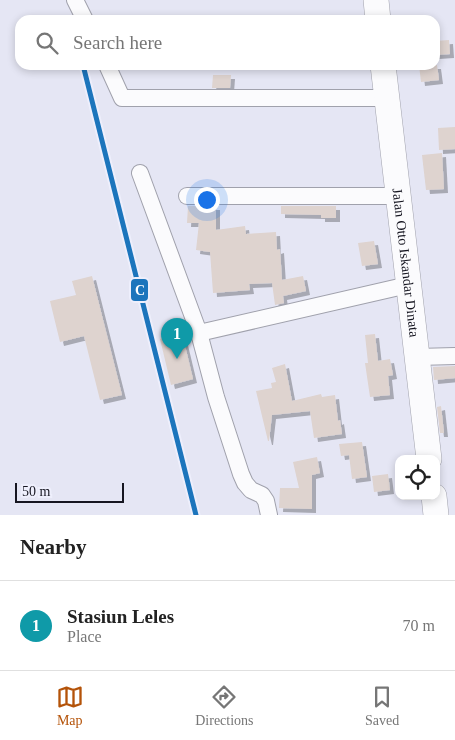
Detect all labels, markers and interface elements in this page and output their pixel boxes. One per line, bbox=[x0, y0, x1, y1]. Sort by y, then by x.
search box bbox=[15, 15, 440, 70]
icon: search bbox=[33, 29, 61, 57]
text: Search here bbox=[73, 32, 162, 53]
your location bbox=[194, 187, 220, 213]
street label: Jalan Otto Iskandar Dinata bbox=[389, 187, 422, 339]
line badge: C bbox=[130, 278, 149, 302]
text: C bbox=[135, 283, 145, 298]
pin: 1 bbox=[161, 318, 193, 359]
map controls bbox=[395, 455, 440, 500]
button: locate bbox=[395, 455, 440, 500]
scale bar bbox=[15, 480, 124, 503]
text: 50 m bbox=[22, 484, 50, 499]
text: Nearby bbox=[20, 535, 87, 559]
text: Stasiun Leles bbox=[67, 606, 174, 627]
text: 1 bbox=[32, 617, 40, 634]
text: 70 m bbox=[403, 617, 435, 634]
text: Place bbox=[67, 628, 102, 645]
tab: Map bbox=[56, 683, 84, 729]
tab: Directions bbox=[195, 683, 254, 729]
tab: Saved bbox=[365, 683, 399, 729]

